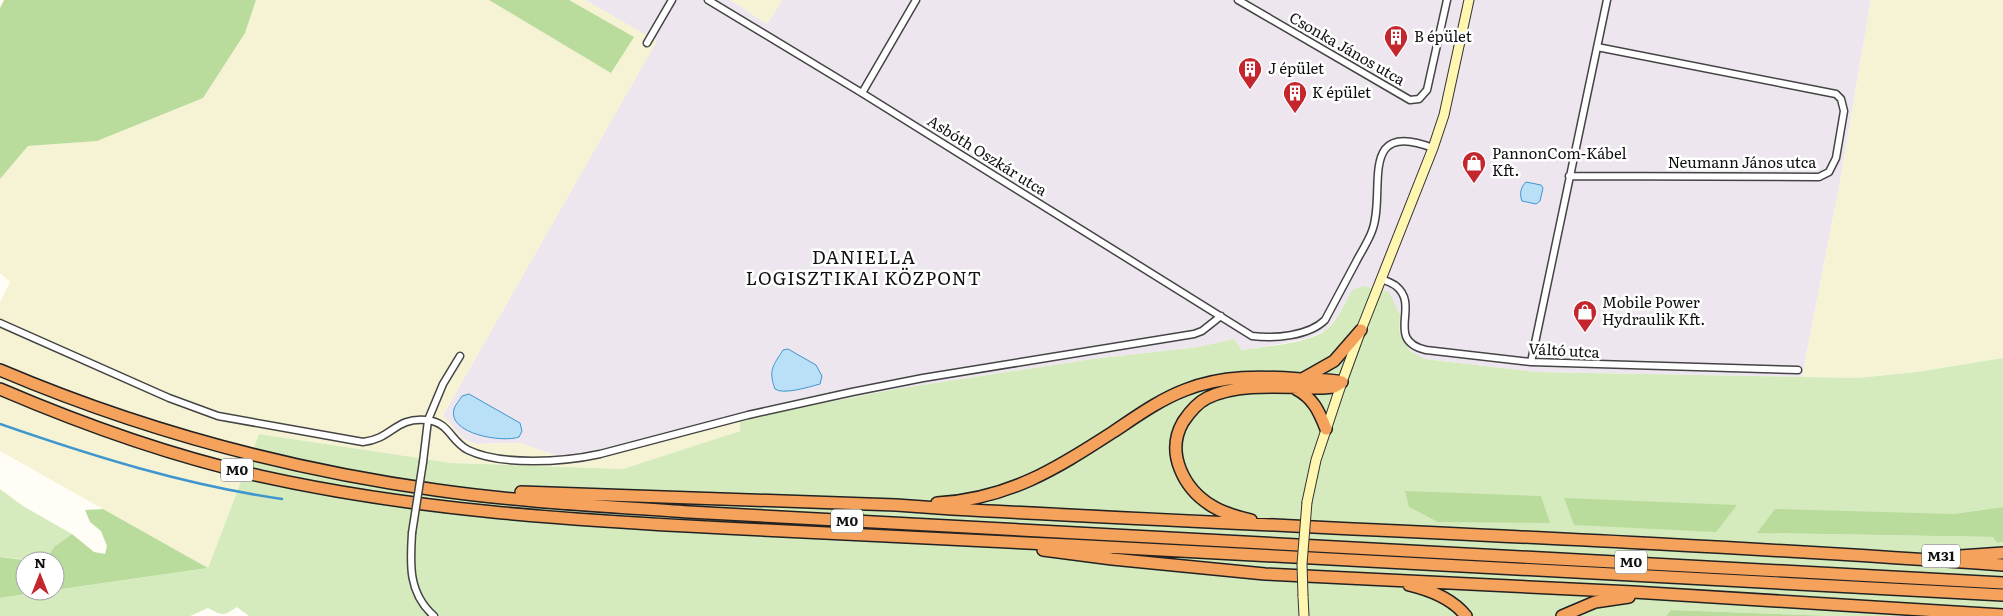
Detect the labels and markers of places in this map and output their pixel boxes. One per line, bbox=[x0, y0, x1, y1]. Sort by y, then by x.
building icon: B épület bbox=[1383, 24, 1409, 58]
place label: B épület bbox=[1414, 24, 1472, 47]
building icon: J épület bbox=[1237, 56, 1263, 90]
place label: J épület bbox=[1268, 56, 1324, 79]
building icon: K épület bbox=[1282, 80, 1308, 114]
place label: K épület bbox=[1312, 80, 1371, 103]
place label: PannonCom-Kábel Kft. bbox=[1492, 141, 1627, 181]
shop icon: PannonCom-Kábel Kft. bbox=[1461, 150, 1487, 184]
place label: Mobile Power Hydraulik Kft. bbox=[1602, 290, 1705, 330]
shop icon: Mobile Power Hydraulik Kft. bbox=[1572, 299, 1598, 333]

